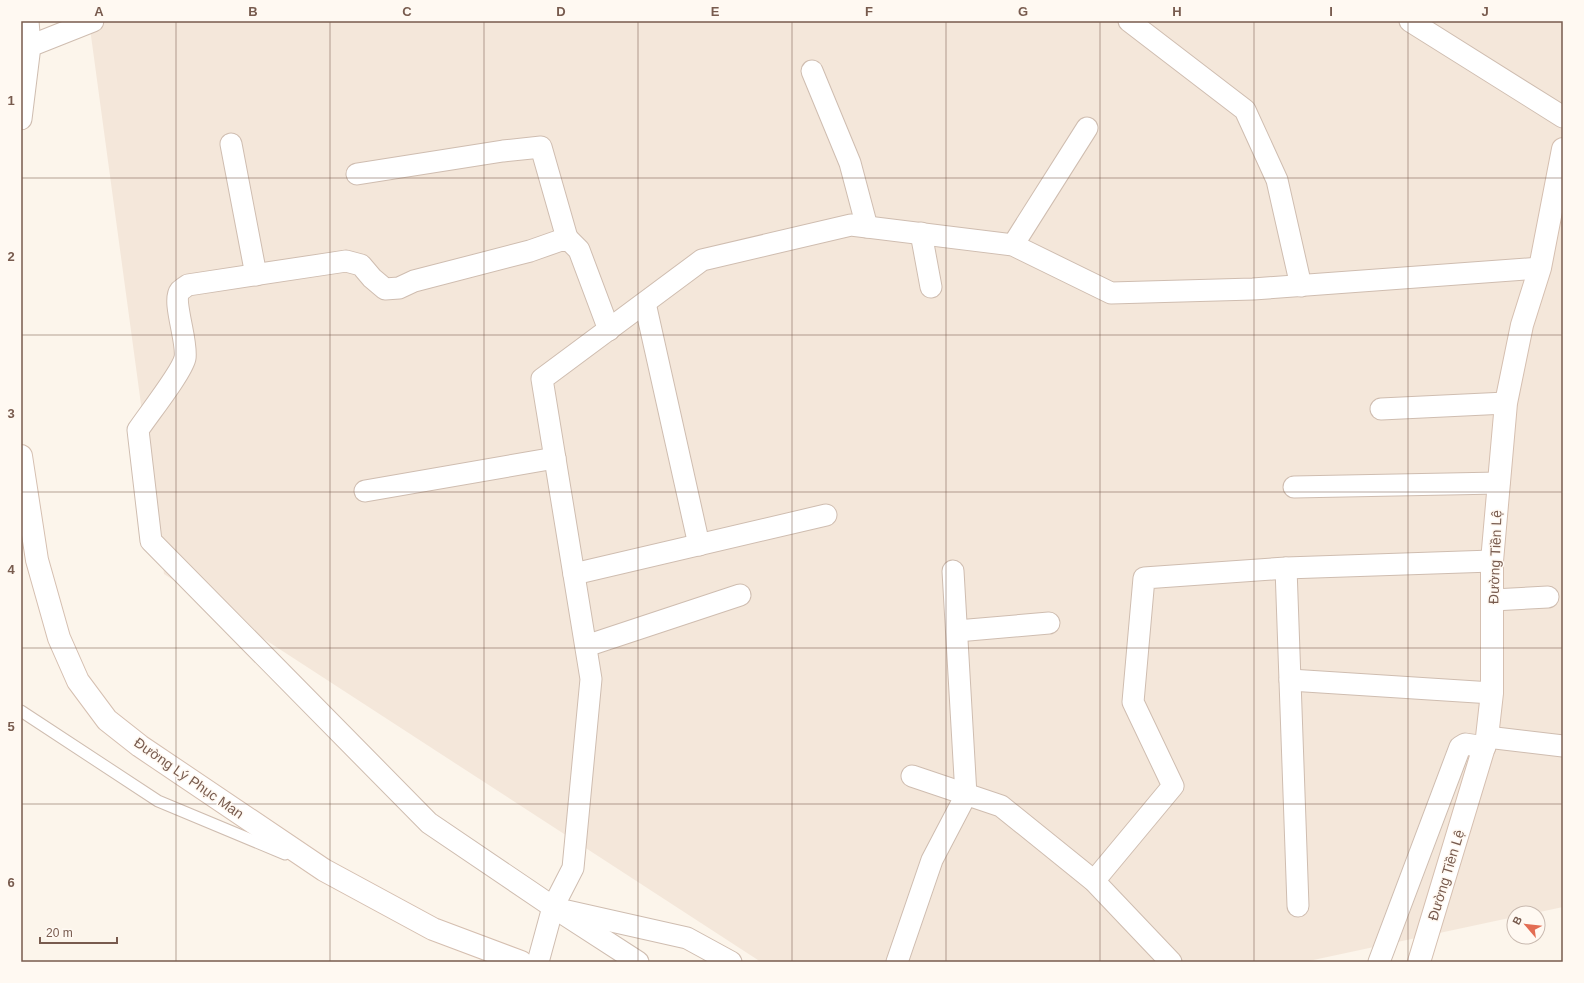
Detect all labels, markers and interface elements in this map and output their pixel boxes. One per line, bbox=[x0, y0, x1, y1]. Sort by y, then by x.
text: A bbox=[94, 4, 104, 19]
text: B bbox=[248, 4, 258, 19]
text: C bbox=[402, 4, 412, 19]
text: D bbox=[556, 4, 566, 19]
text: E bbox=[711, 4, 720, 19]
text: F bbox=[865, 4, 873, 19]
text: G bbox=[1018, 4, 1028, 19]
text: H bbox=[1172, 4, 1182, 19]
text: I bbox=[1329, 4, 1333, 19]
text: J bbox=[1481, 4, 1489, 19]
text: 1 bbox=[7, 93, 15, 108]
text: 2 bbox=[7, 249, 15, 264]
text: 3 bbox=[7, 406, 15, 421]
street label: Đường Tiền Lệ bbox=[1485, 510, 1505, 604]
text: 4 bbox=[7, 562, 15, 577]
text: 5 bbox=[7, 719, 15, 734]
street label: Đường Lý Phục Man bbox=[131, 734, 247, 822]
street label: Đường Tiền Lệ bbox=[1425, 827, 1467, 922]
text: 6 bbox=[7, 875, 15, 890]
north arrow bbox=[1506, 905, 1546, 945]
text: B bbox=[1510, 914, 1524, 927]
scale bar bbox=[40, 919, 117, 945]
text: 20 m bbox=[46, 926, 73, 940]

